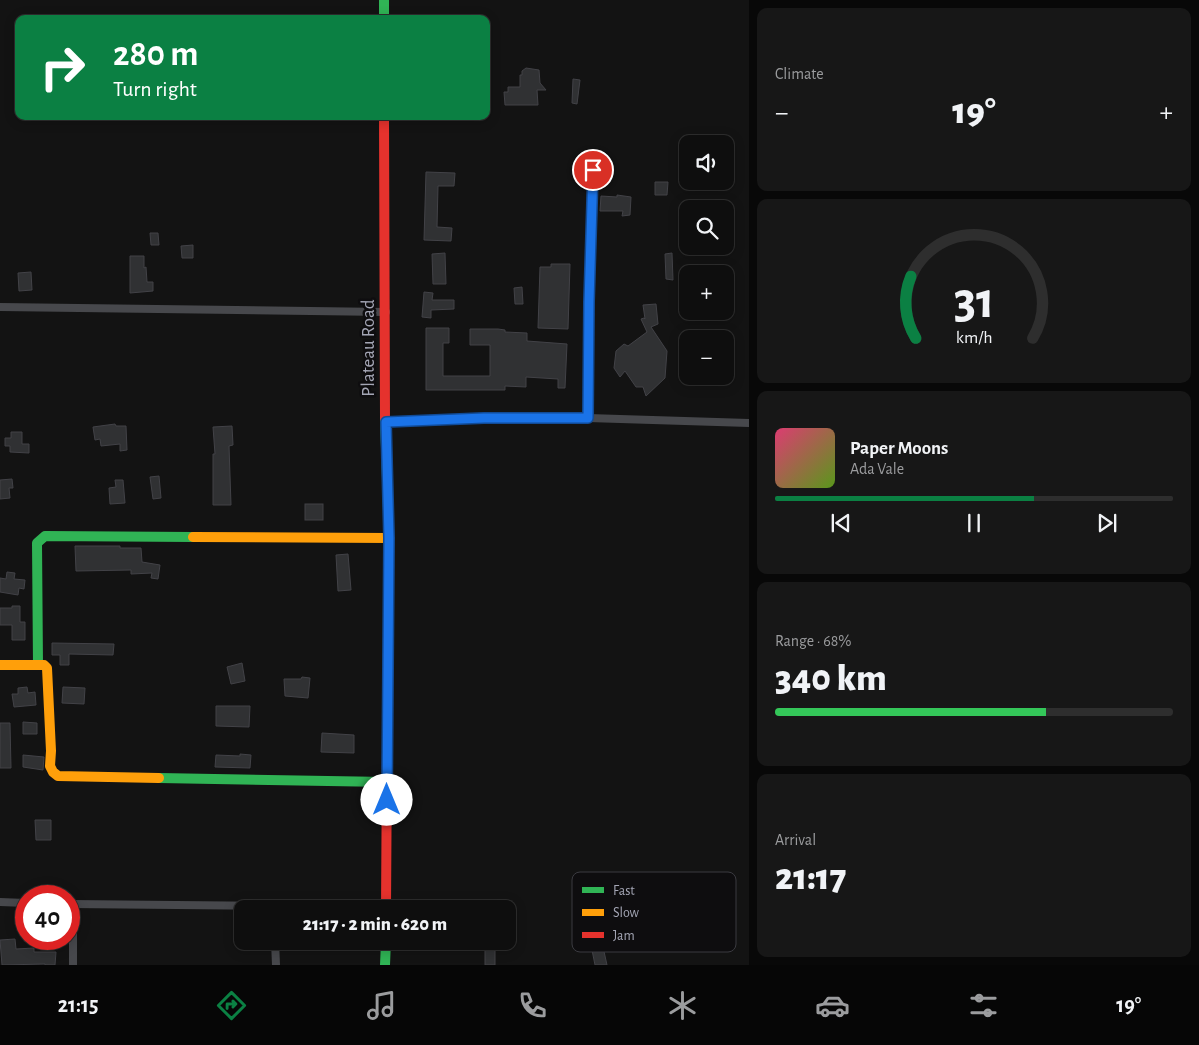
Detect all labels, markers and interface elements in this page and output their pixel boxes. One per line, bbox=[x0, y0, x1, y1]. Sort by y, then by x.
icon: right bbox=[30, 35, 95, 100]
text: 280 m bbox=[113, 37, 199, 72]
text: Climate bbox=[775, 66, 824, 82]
text: Turn right bbox=[113, 78, 197, 100]
text: 19° bbox=[952, 93, 996, 131]
text: − bbox=[775, 99, 788, 127]
text: + bbox=[1160, 99, 1173, 127]
map controls bbox=[679, 135, 734, 385]
button: sound bbox=[679, 135, 734, 190]
pin bbox=[572, 149, 614, 191]
icon: arrive bbox=[579, 156, 607, 184]
button: search bbox=[679, 200, 734, 255]
button: + bbox=[679, 265, 734, 320]
text: 31 bbox=[953, 275, 995, 327]
street label: Plateau Road bbox=[359, 299, 378, 397]
text: km/h bbox=[956, 329, 992, 347]
button: − bbox=[679, 330, 734, 385]
text: Paper Moons bbox=[850, 439, 948, 458]
text: Ada Vale bbox=[850, 461, 904, 477]
icon: previous bbox=[827, 509, 855, 537]
icon: pause bbox=[960, 509, 988, 537]
icon: next bbox=[1093, 509, 1121, 537]
text: Range · 68% bbox=[775, 633, 851, 649]
text: 340 km bbox=[775, 660, 887, 698]
position arrow bbox=[360, 773, 412, 825]
text: Arrival bbox=[775, 832, 816, 848]
text: 21:17 bbox=[775, 859, 847, 897]
legend bbox=[572, 872, 736, 952]
text: Fast bbox=[613, 884, 635, 898]
speed limit sign: 40 bbox=[15, 885, 80, 950]
text: Slow bbox=[613, 906, 640, 920]
text: 21:17 · 2 min · 620 m bbox=[303, 915, 447, 934]
text: Jam bbox=[613, 929, 635, 943]
icon: directions bbox=[214, 988, 249, 1023]
icon: music bbox=[364, 988, 399, 1023]
icon: phone bbox=[515, 988, 550, 1023]
icon: climate bbox=[665, 988, 700, 1023]
icon: car bbox=[815, 988, 850, 1023]
icon: filters bbox=[966, 988, 1001, 1023]
text: 21:15 bbox=[58, 994, 98, 1016]
text: 19° bbox=[1116, 994, 1141, 1016]

